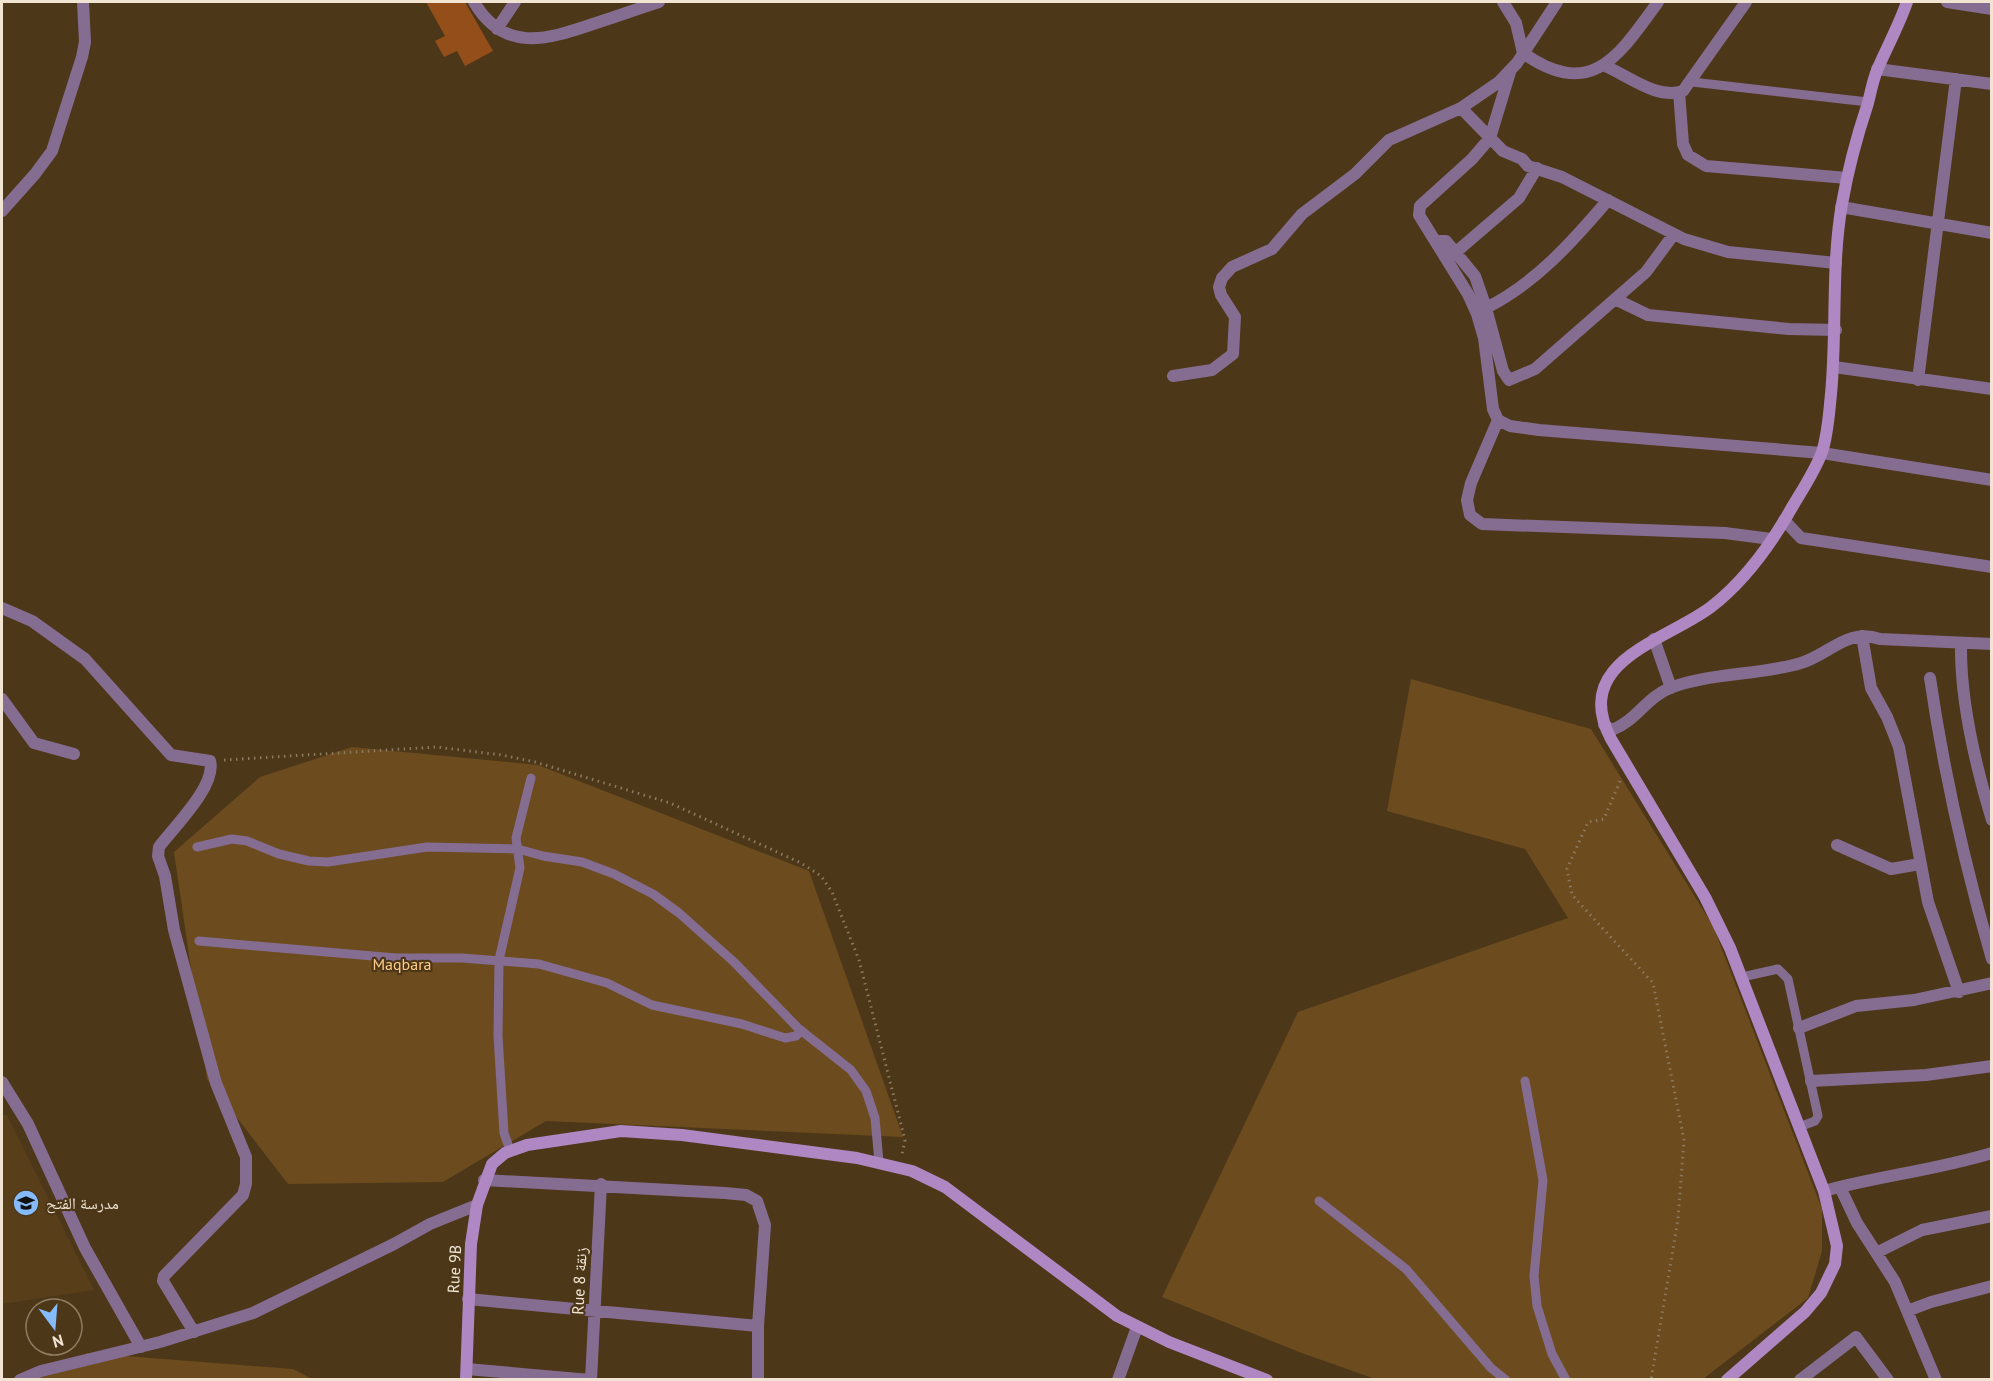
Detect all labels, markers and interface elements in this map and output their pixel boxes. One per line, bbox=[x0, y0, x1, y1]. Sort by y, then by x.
park label: Maqbara bbox=[372, 954, 432, 974]
school or university icon: مدرسة الفتح bbox=[11, 1188, 41, 1218]
place label: مدرسة الفتح bbox=[46, 1193, 119, 1214]
street label: Rue 9B bbox=[443, 1244, 465, 1294]
street label: Rue 8 زنقة bbox=[567, 1247, 591, 1315]
north arrow bbox=[24, 1297, 84, 1357]
text: N bbox=[50, 1330, 66, 1352]

